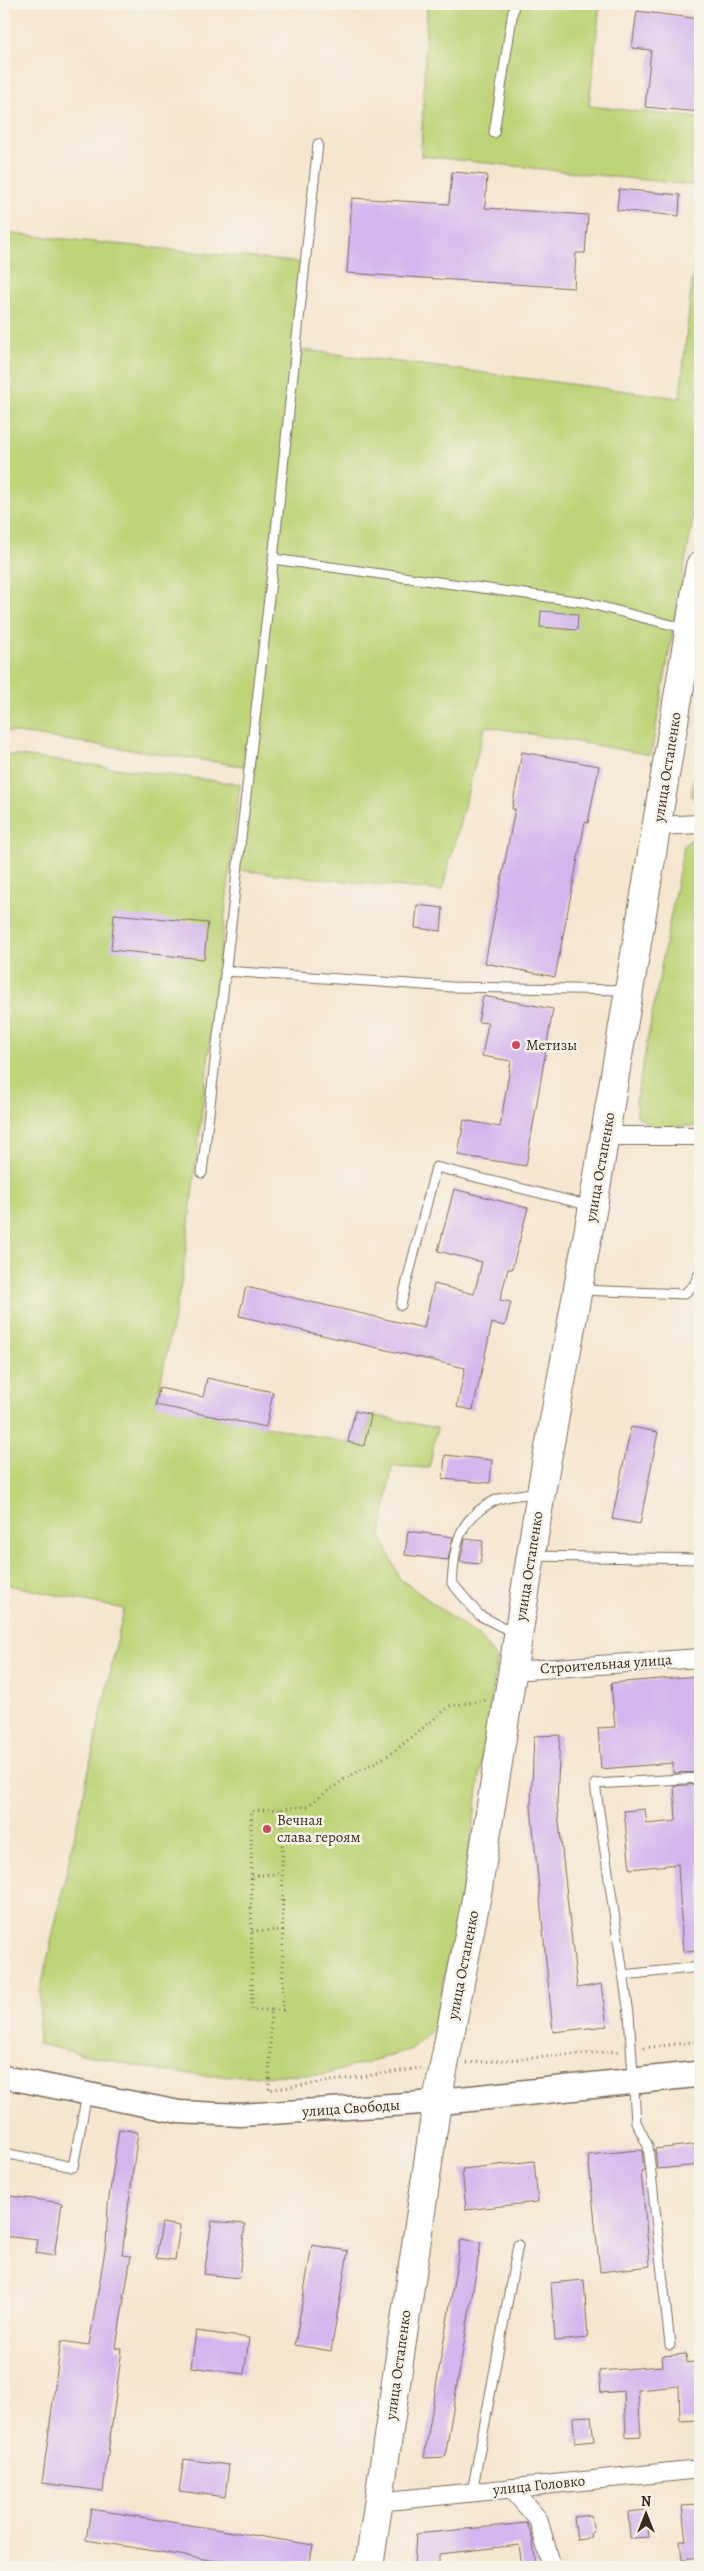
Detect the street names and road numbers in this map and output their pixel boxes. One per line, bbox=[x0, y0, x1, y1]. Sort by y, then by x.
street label: улица Остапенко bbox=[648, 711, 686, 824]
street label: улица Остапенко bbox=[580, 1111, 619, 1224]
street label: улица Остапенко bbox=[510, 1510, 548, 1623]
street label: Строительная улица bbox=[539, 1649, 673, 1679]
street label: улица Остапенко bbox=[442, 1909, 483, 2022]
street label: улица Свободы bbox=[300, 2095, 401, 2121]
street label: улица Остапенко bbox=[380, 2309, 416, 2422]
street label: улица Головко bbox=[491, 2470, 586, 2500]

